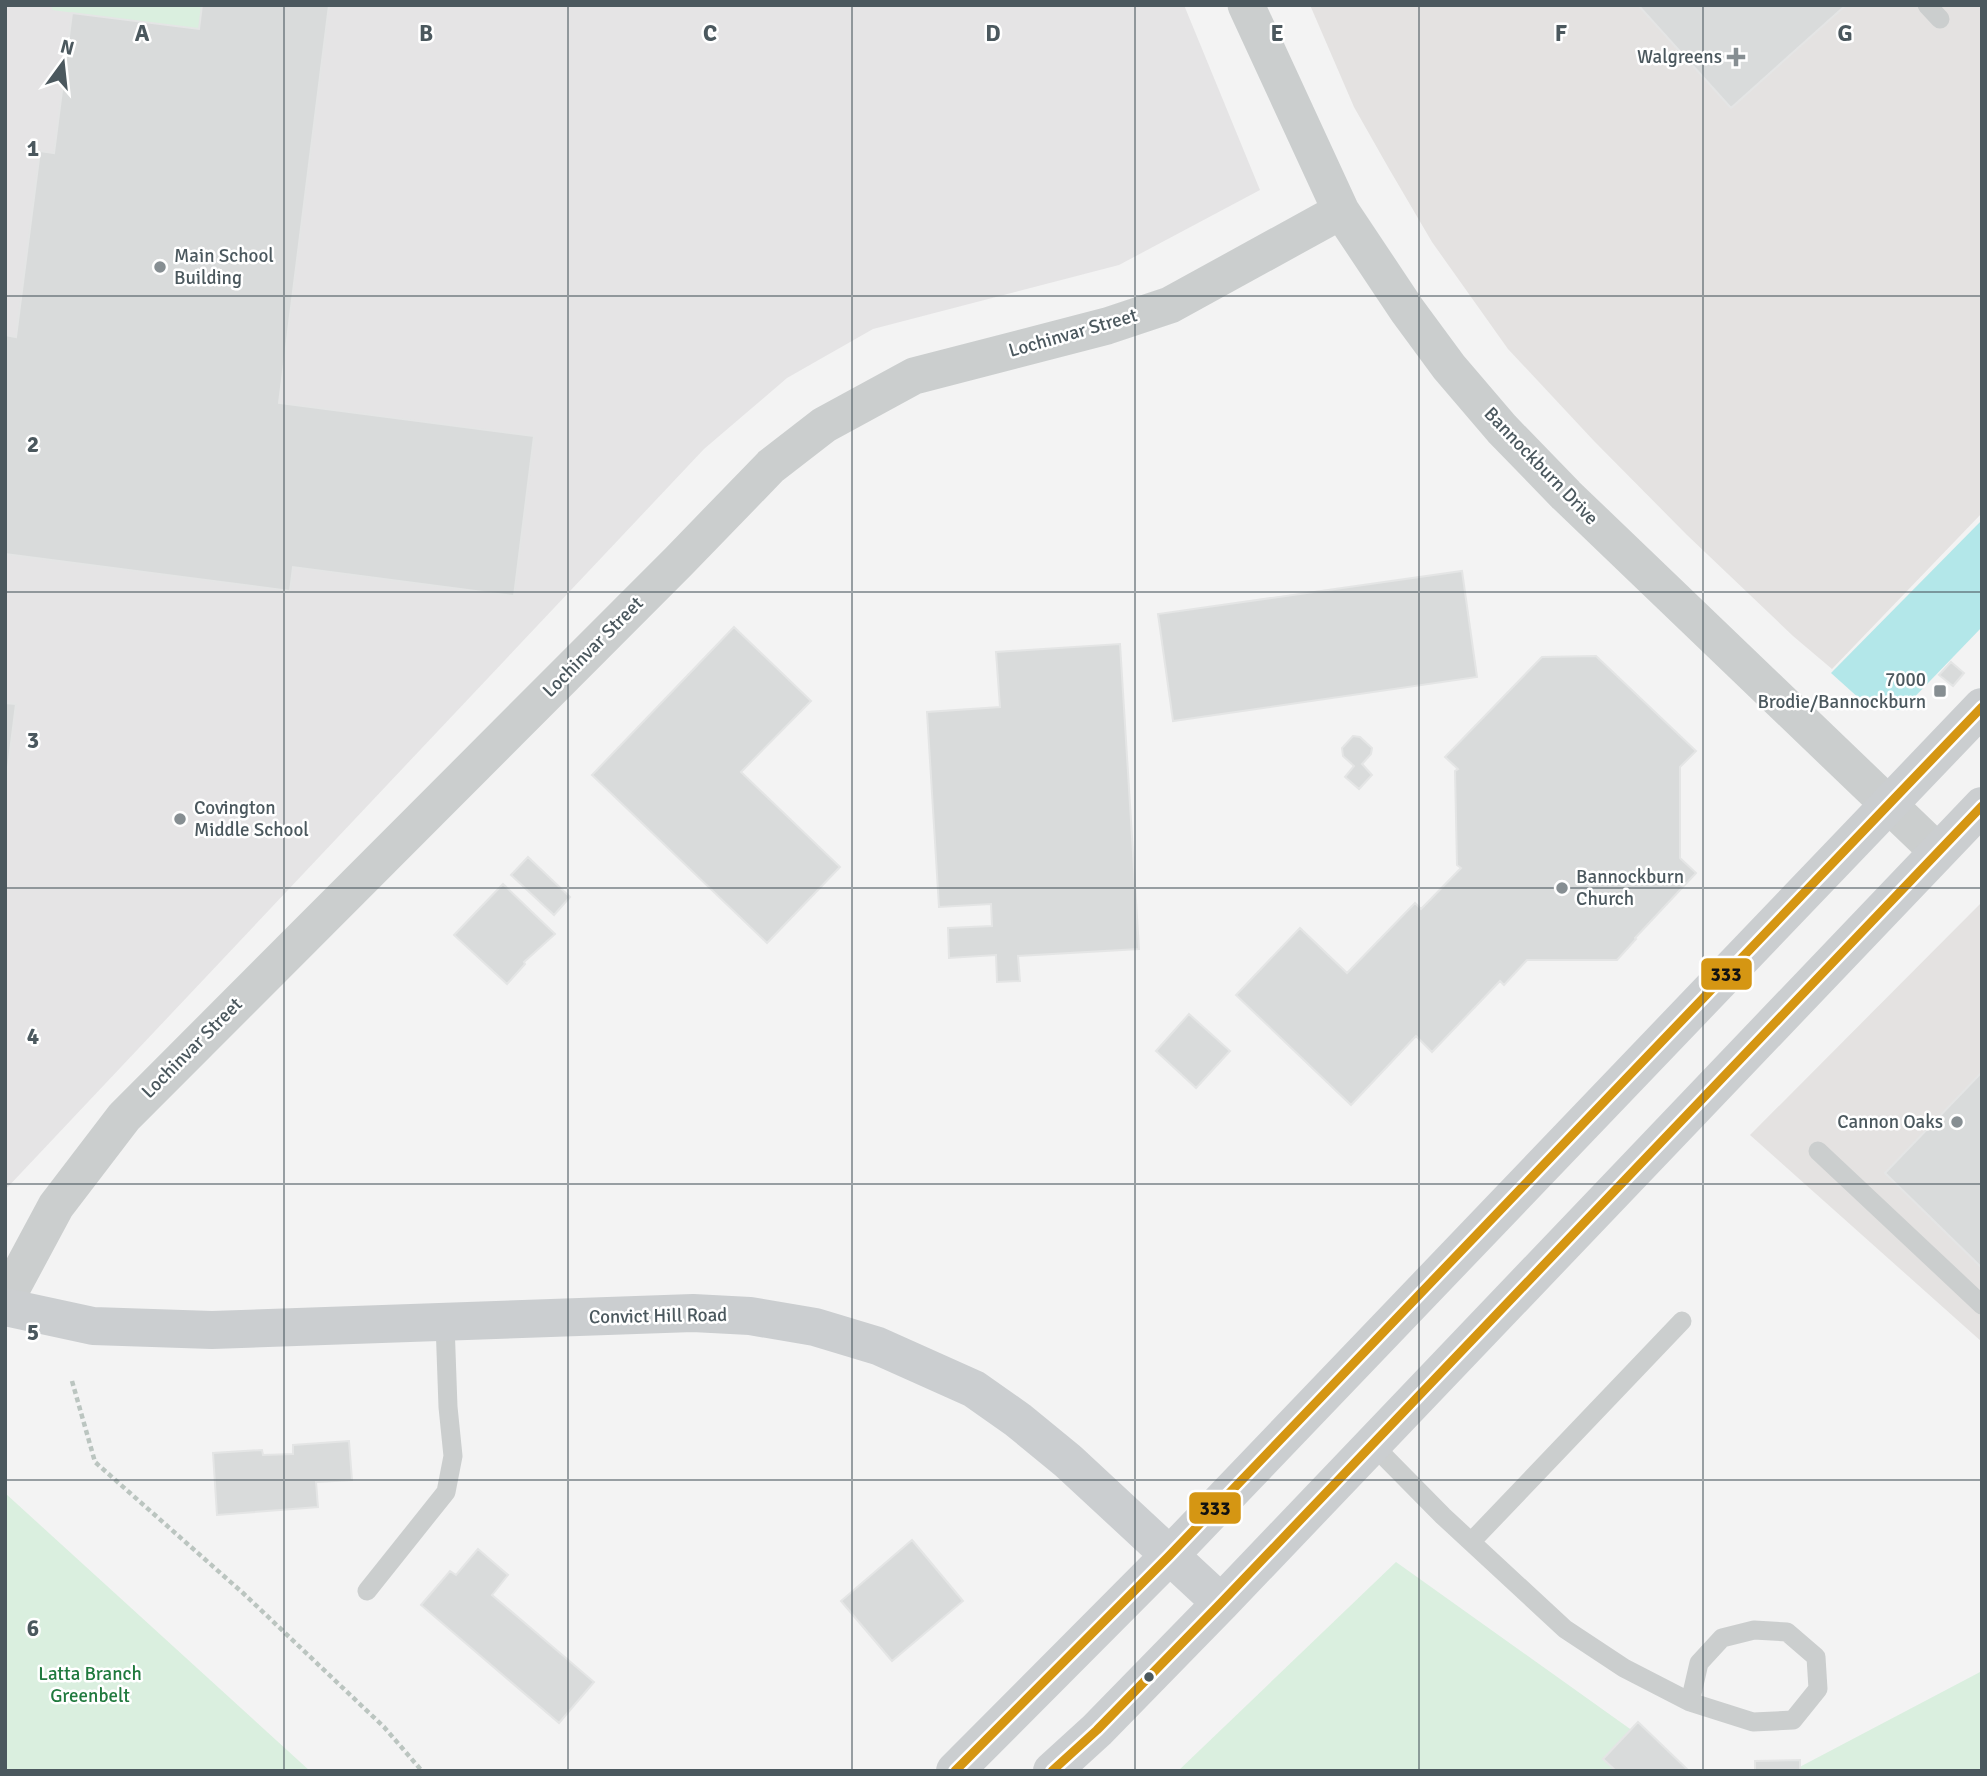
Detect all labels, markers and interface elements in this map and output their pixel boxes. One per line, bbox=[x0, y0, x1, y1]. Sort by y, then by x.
text: A bbox=[135, 19, 150, 48]
text: B bbox=[419, 19, 433, 48]
text: C bbox=[703, 19, 717, 48]
text: D bbox=[985, 19, 1001, 48]
text: E bbox=[1270, 19, 1284, 48]
text: F bbox=[1555, 19, 1567, 48]
text: G bbox=[1837, 19, 1853, 48]
north arrow bbox=[28, 28, 98, 98]
text: N bbox=[58, 34, 77, 61]
place label: Walgreens bbox=[1637, 45, 1722, 69]
marker: Walgreens bbox=[1728, 49, 1744, 65]
text: 1 bbox=[27, 134, 39, 163]
place label: Main School Building bbox=[174, 244, 274, 290]
marker: Main School Building bbox=[152, 259, 168, 275]
street label: Lochinvar Street bbox=[1006, 303, 1140, 363]
street label: Bannockburn Drive bbox=[1479, 402, 1603, 530]
text: 2 bbox=[27, 430, 39, 459]
street label: Lochinvar Street bbox=[538, 591, 649, 702]
place label: 7000 Brodie/Bannockburn bbox=[1758, 668, 1926, 714]
marker: 7000 Brodie/Bannockburn bbox=[1932, 683, 1948, 699]
text: 3 bbox=[27, 726, 39, 755]
place label: Covington Middle School bbox=[194, 796, 309, 842]
marker: Covington Middle School bbox=[172, 811, 188, 827]
place label: Bannockburn Church bbox=[1576, 865, 1684, 911]
marker: Bannockburn Church bbox=[1554, 880, 1570, 896]
line badge: 333 bbox=[1700, 957, 1753, 991]
text: 333 bbox=[1711, 963, 1741, 987]
street label: Lochinvar Street bbox=[137, 992, 248, 1103]
text: 4 bbox=[27, 1022, 39, 1051]
place label: Cannon Oaks bbox=[1837, 1110, 1943, 1134]
marker: Cannon Oaks bbox=[1949, 1114, 1965, 1130]
street label: Convict Hill Road bbox=[589, 1303, 727, 1329]
text: 5 bbox=[27, 1318, 39, 1347]
line badge: 333 bbox=[1188, 1491, 1242, 1525]
text: 333 bbox=[1200, 1497, 1230, 1521]
text: 6 bbox=[27, 1614, 39, 1643]
park label: Latta Branch Greenbelt bbox=[38, 1662, 142, 1708]
unlabelled marker bbox=[1142, 1670, 1156, 1684]

